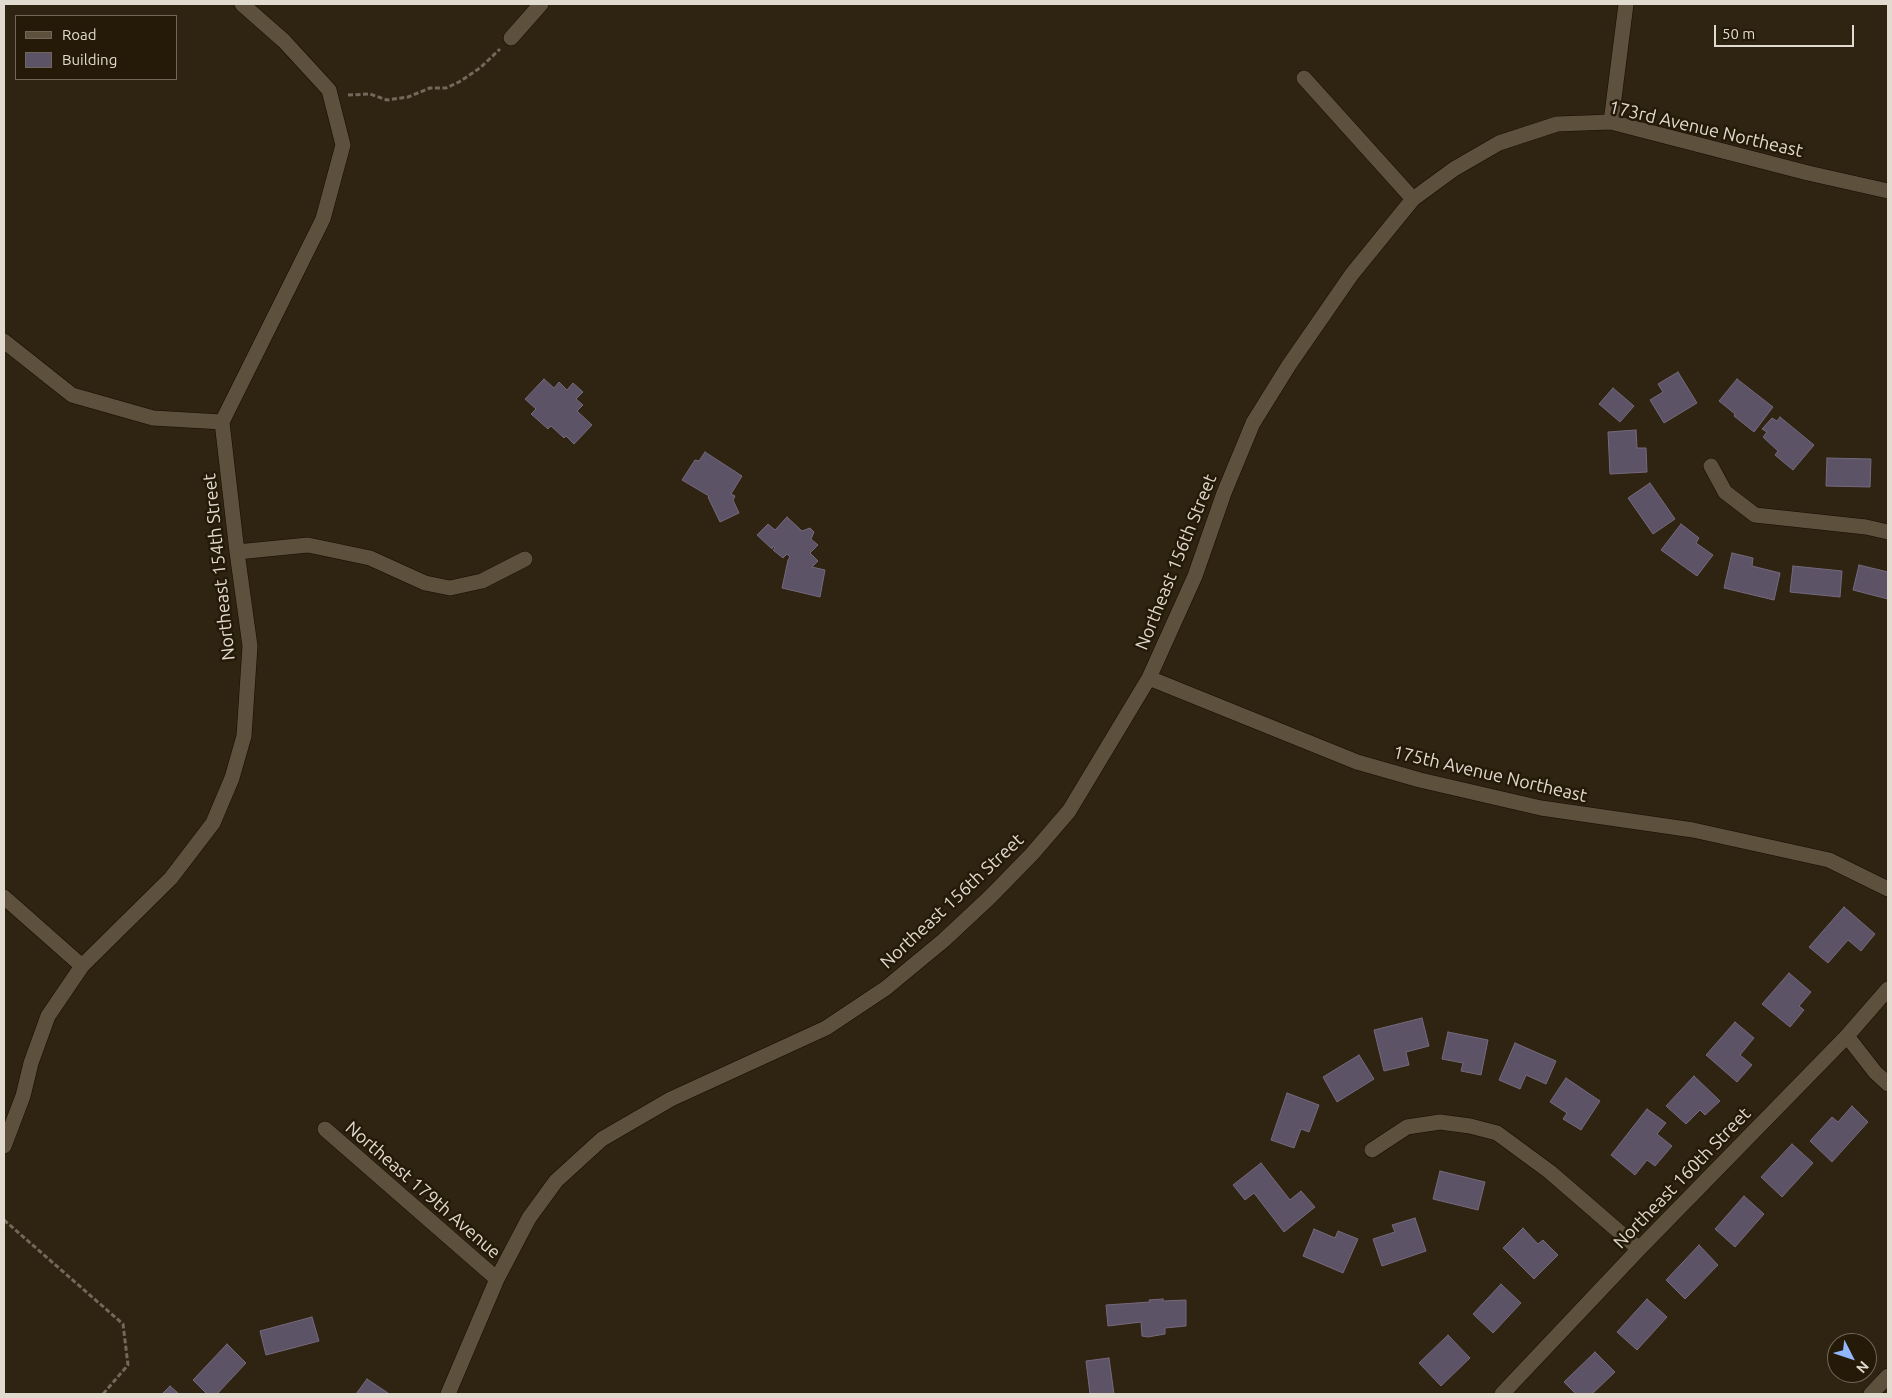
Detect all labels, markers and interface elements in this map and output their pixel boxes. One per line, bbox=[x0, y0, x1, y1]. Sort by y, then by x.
legend bbox=[15, 15, 178, 80]
scale bar bbox=[1717, 15, 1857, 47]
text: 50 m bbox=[1722, 25, 1755, 42]
text: Road bbox=[62, 26, 97, 43]
text: Building bbox=[62, 51, 117, 68]
street label: 173rd Avenue Northeast bbox=[1607, 96, 1805, 162]
street label: Northeast 156th Street bbox=[1131, 471, 1221, 653]
street label: Northeast 154th Street bbox=[198, 472, 240, 662]
street label: 175th Avenue Northeast bbox=[1391, 741, 1589, 807]
street label: Northeast 156th Street bbox=[876, 829, 1028, 973]
street label: Northeast 160th Street bbox=[1609, 1103, 1755, 1253]
street label: Northeast 179th Avenue bbox=[341, 1117, 505, 1263]
north arrow bbox=[1827, 1333, 1877, 1383]
text: N bbox=[1853, 1358, 1872, 1376]

